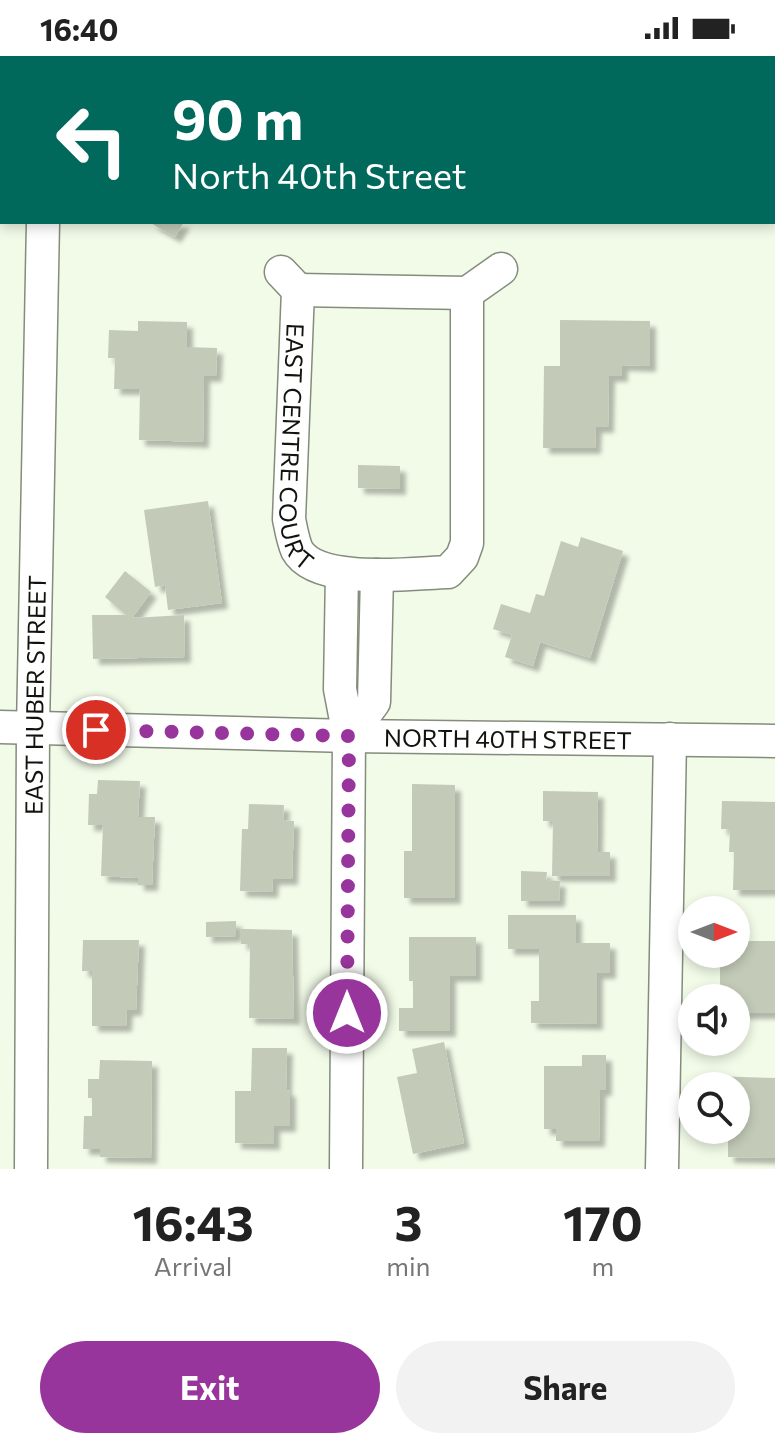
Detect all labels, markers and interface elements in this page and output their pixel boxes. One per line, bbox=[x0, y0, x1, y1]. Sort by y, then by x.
text: 16:40 bbox=[40, 10, 118, 47]
text: 90 m bbox=[172, 83, 303, 152]
icon: left bbox=[40, 88, 144, 192]
text: North 40th Street bbox=[172, 152, 466, 196]
street label: EAST CENTRE COURT bbox=[274, 322, 320, 575]
street label: EAST HUBER STREET bbox=[18, 575, 51, 815]
pin bbox=[62, 696, 130, 764]
icon: arrive bbox=[74, 708, 118, 752]
street label: NORTH 40TH STREET bbox=[384, 722, 632, 754]
north arrow bbox=[678, 896, 750, 968]
map controls bbox=[678, 896, 750, 1144]
position arrow bbox=[305, 971, 389, 1055]
button: sound bbox=[678, 984, 750, 1056]
button: search bbox=[678, 1072, 750, 1144]
text: 16:43 bbox=[132, 1192, 254, 1251]
text: 3 bbox=[394, 1192, 422, 1251]
text: 170 bbox=[563, 1192, 643, 1251]
text: Arrival bbox=[154, 1250, 232, 1281]
text: min bbox=[386, 1250, 431, 1281]
text: m bbox=[591, 1250, 614, 1281]
button: Exit bbox=[40, 1341, 380, 1433]
button: Share bbox=[396, 1341, 735, 1433]

